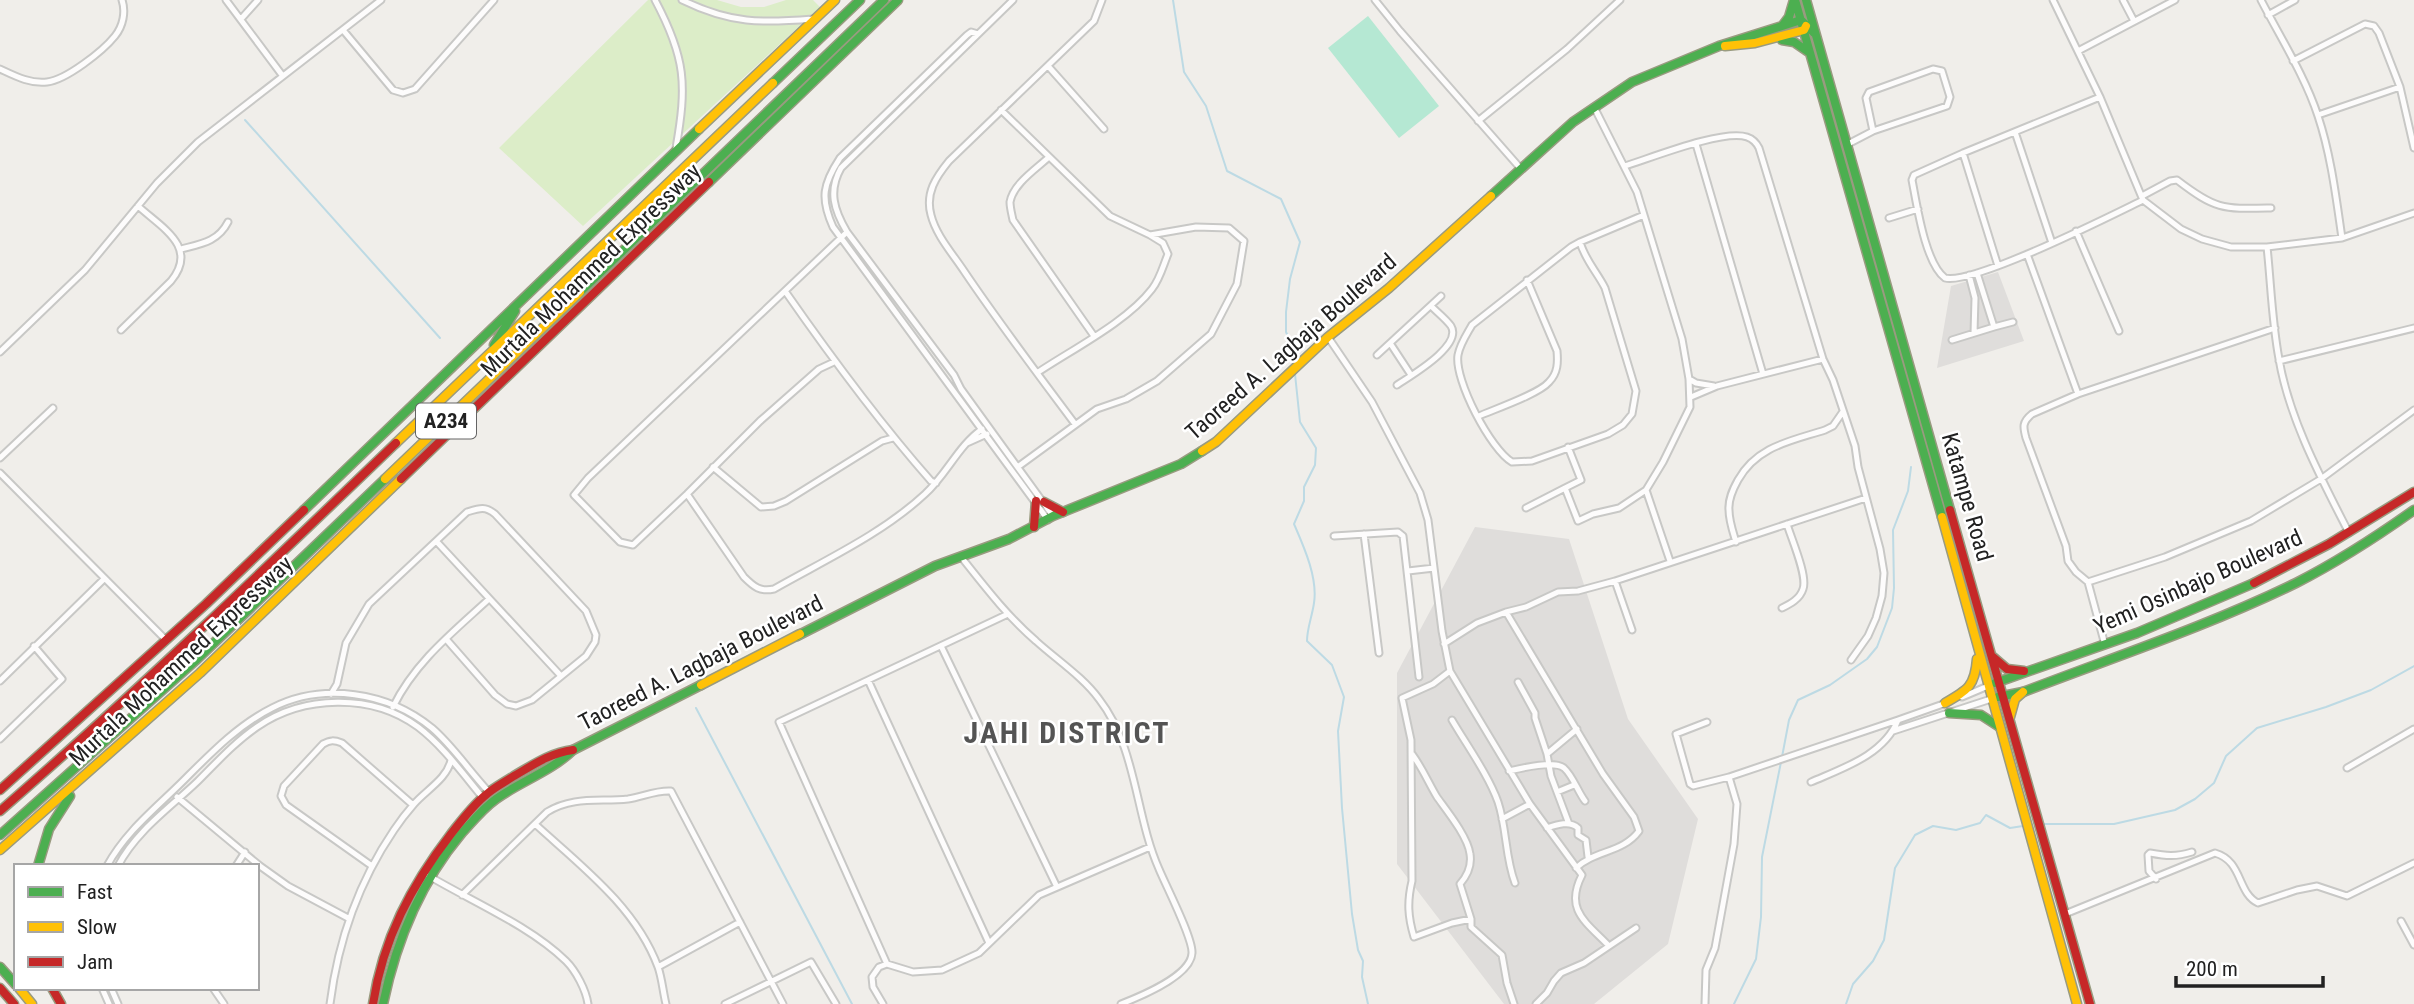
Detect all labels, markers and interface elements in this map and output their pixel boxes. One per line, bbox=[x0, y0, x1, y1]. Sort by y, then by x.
street label: Murtala Mohammed Expressway bbox=[475, 157, 707, 382]
street label: Taoreed A. Lagbaja Boulevard bbox=[1180, 248, 1402, 446]
road number: A234 bbox=[416, 404, 476, 438]
street label: Katampe Road bbox=[1936, 430, 1998, 564]
street label: Yemi Osinbajo Boulevard bbox=[2090, 524, 2306, 640]
street label: Murtala Mohammed Expressway bbox=[64, 550, 299, 772]
street label: Taoreed A. Lagbaja Boulevard bbox=[575, 590, 827, 736]
district label: JAHI DISTRICT bbox=[964, 715, 1170, 750]
legend bbox=[14, 864, 259, 990]
text: Fast bbox=[77, 880, 113, 904]
text: Slow bbox=[77, 915, 117, 939]
scale bar bbox=[2176, 944, 2323, 988]
text: Jam bbox=[77, 950, 113, 974]
text: 200 m bbox=[2186, 957, 2238, 981]

